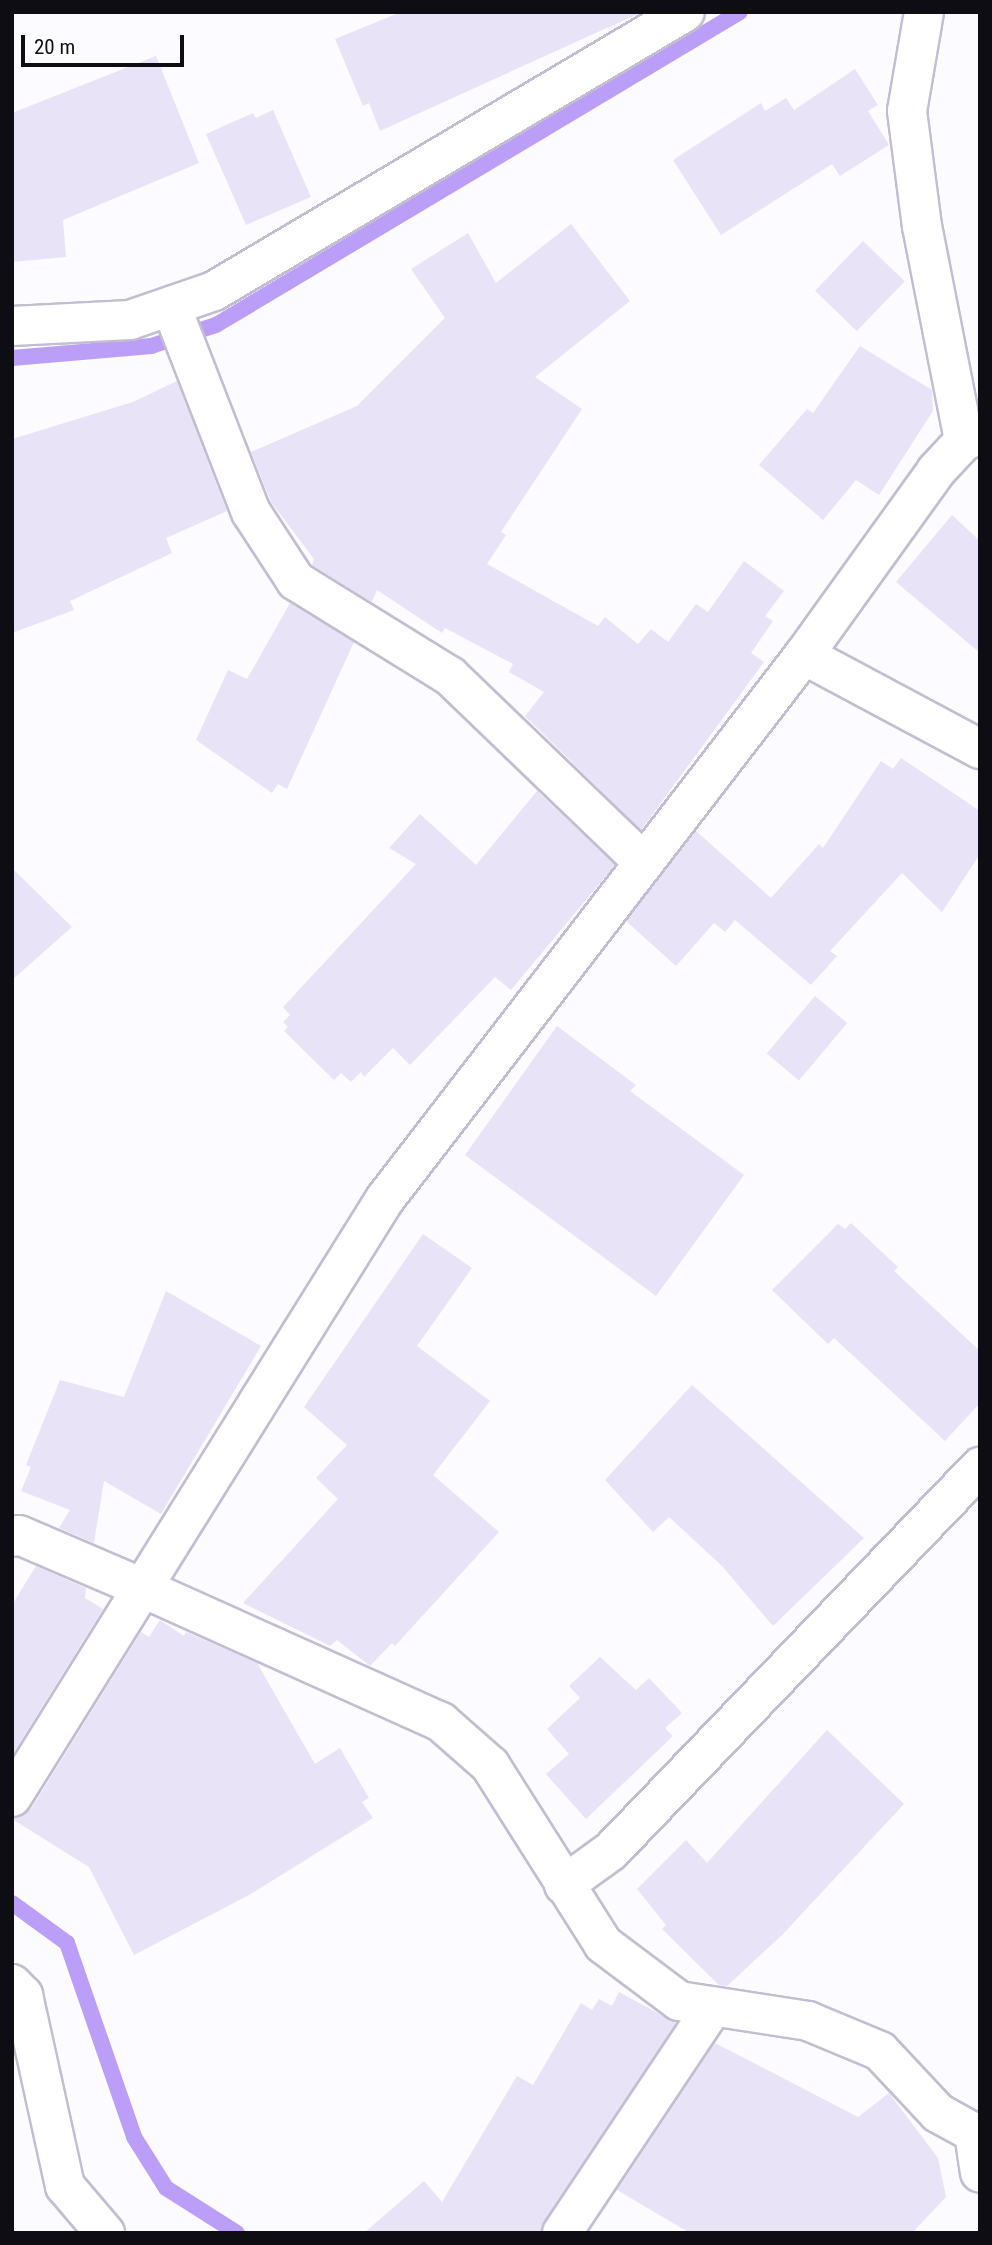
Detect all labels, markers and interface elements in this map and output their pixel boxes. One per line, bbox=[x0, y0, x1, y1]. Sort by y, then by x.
scale bar bbox=[24, 21, 187, 65]
text: 20 m bbox=[34, 35, 75, 59]

